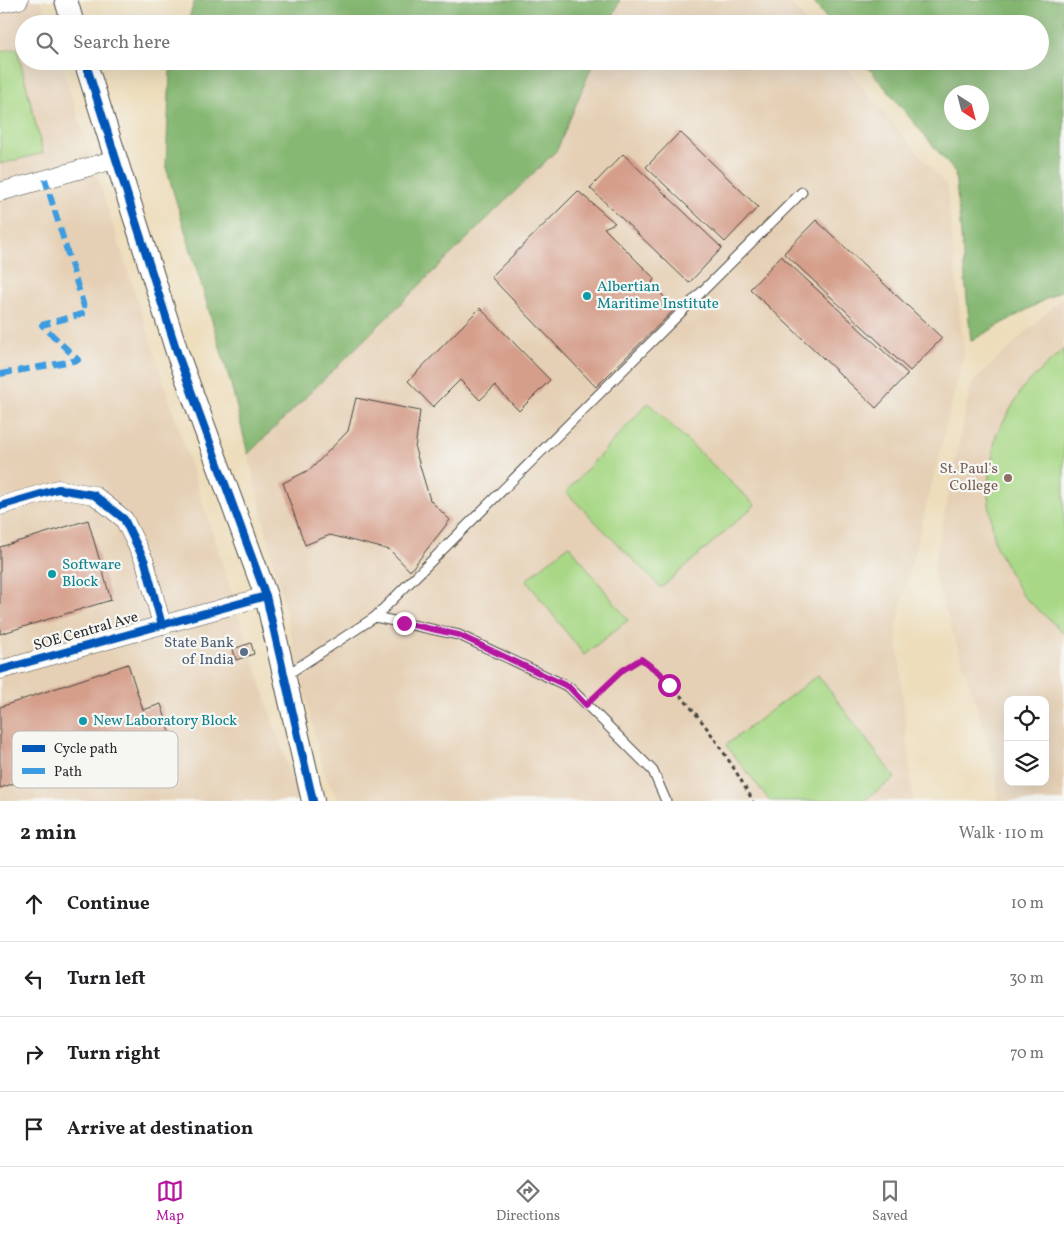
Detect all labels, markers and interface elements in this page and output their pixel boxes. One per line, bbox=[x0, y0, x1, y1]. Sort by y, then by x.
search box bbox=[15, 15, 1049, 70]
icon: search bbox=[33, 29, 61, 57]
text: Search here bbox=[73, 30, 170, 56]
north arrow bbox=[944, 85, 989, 130]
place label: Albertian Maritime Institute bbox=[597, 277, 719, 315]
marker: Albertian Maritime Institute bbox=[581, 290, 593, 302]
place label: St. Paul's College bbox=[939, 459, 998, 497]
marker: St. Paul's College bbox=[1002, 472, 1014, 484]
place label: Software Block bbox=[62, 555, 121, 593]
marker: Software Block bbox=[46, 568, 58, 580]
street label: SOE Central Ave bbox=[31, 607, 141, 657]
route end bbox=[393, 612, 416, 635]
place label: State Bank of India bbox=[164, 633, 234, 671]
marker: State Bank of India bbox=[238, 646, 250, 658]
route start bbox=[658, 674, 681, 697]
map controls bbox=[1004, 696, 1049, 786]
button: locate bbox=[1004, 696, 1049, 741]
place label: New Laboratory Block bbox=[93, 711, 237, 732]
marker: New Laboratory Block bbox=[77, 715, 89, 727]
legend bbox=[12, 731, 178, 788]
text: Cycle path bbox=[54, 740, 118, 759]
button: layers bbox=[1004, 741, 1049, 786]
text: Path bbox=[54, 763, 82, 782]
text: 2 min bbox=[20, 819, 77, 848]
text: Walk · 110 m bbox=[959, 823, 1044, 845]
icon: ahead bbox=[20, 890, 48, 918]
text: Continue bbox=[67, 891, 150, 917]
text: 10 m bbox=[1011, 893, 1044, 915]
icon: left bbox=[20, 965, 48, 993]
text: Turn left bbox=[67, 966, 146, 992]
text: 30 m bbox=[1009, 968, 1044, 990]
icon: right bbox=[20, 1040, 48, 1068]
text: Turn right bbox=[67, 1041, 160, 1067]
text: 70 m bbox=[1010, 1043, 1044, 1065]
icon: arrive bbox=[20, 1115, 48, 1143]
text: Arrive at destination bbox=[67, 1116, 253, 1142]
tab: Map bbox=[156, 1177, 184, 1226]
tab: Directions bbox=[496, 1177, 560, 1226]
tab: Saved bbox=[872, 1177, 908, 1226]

